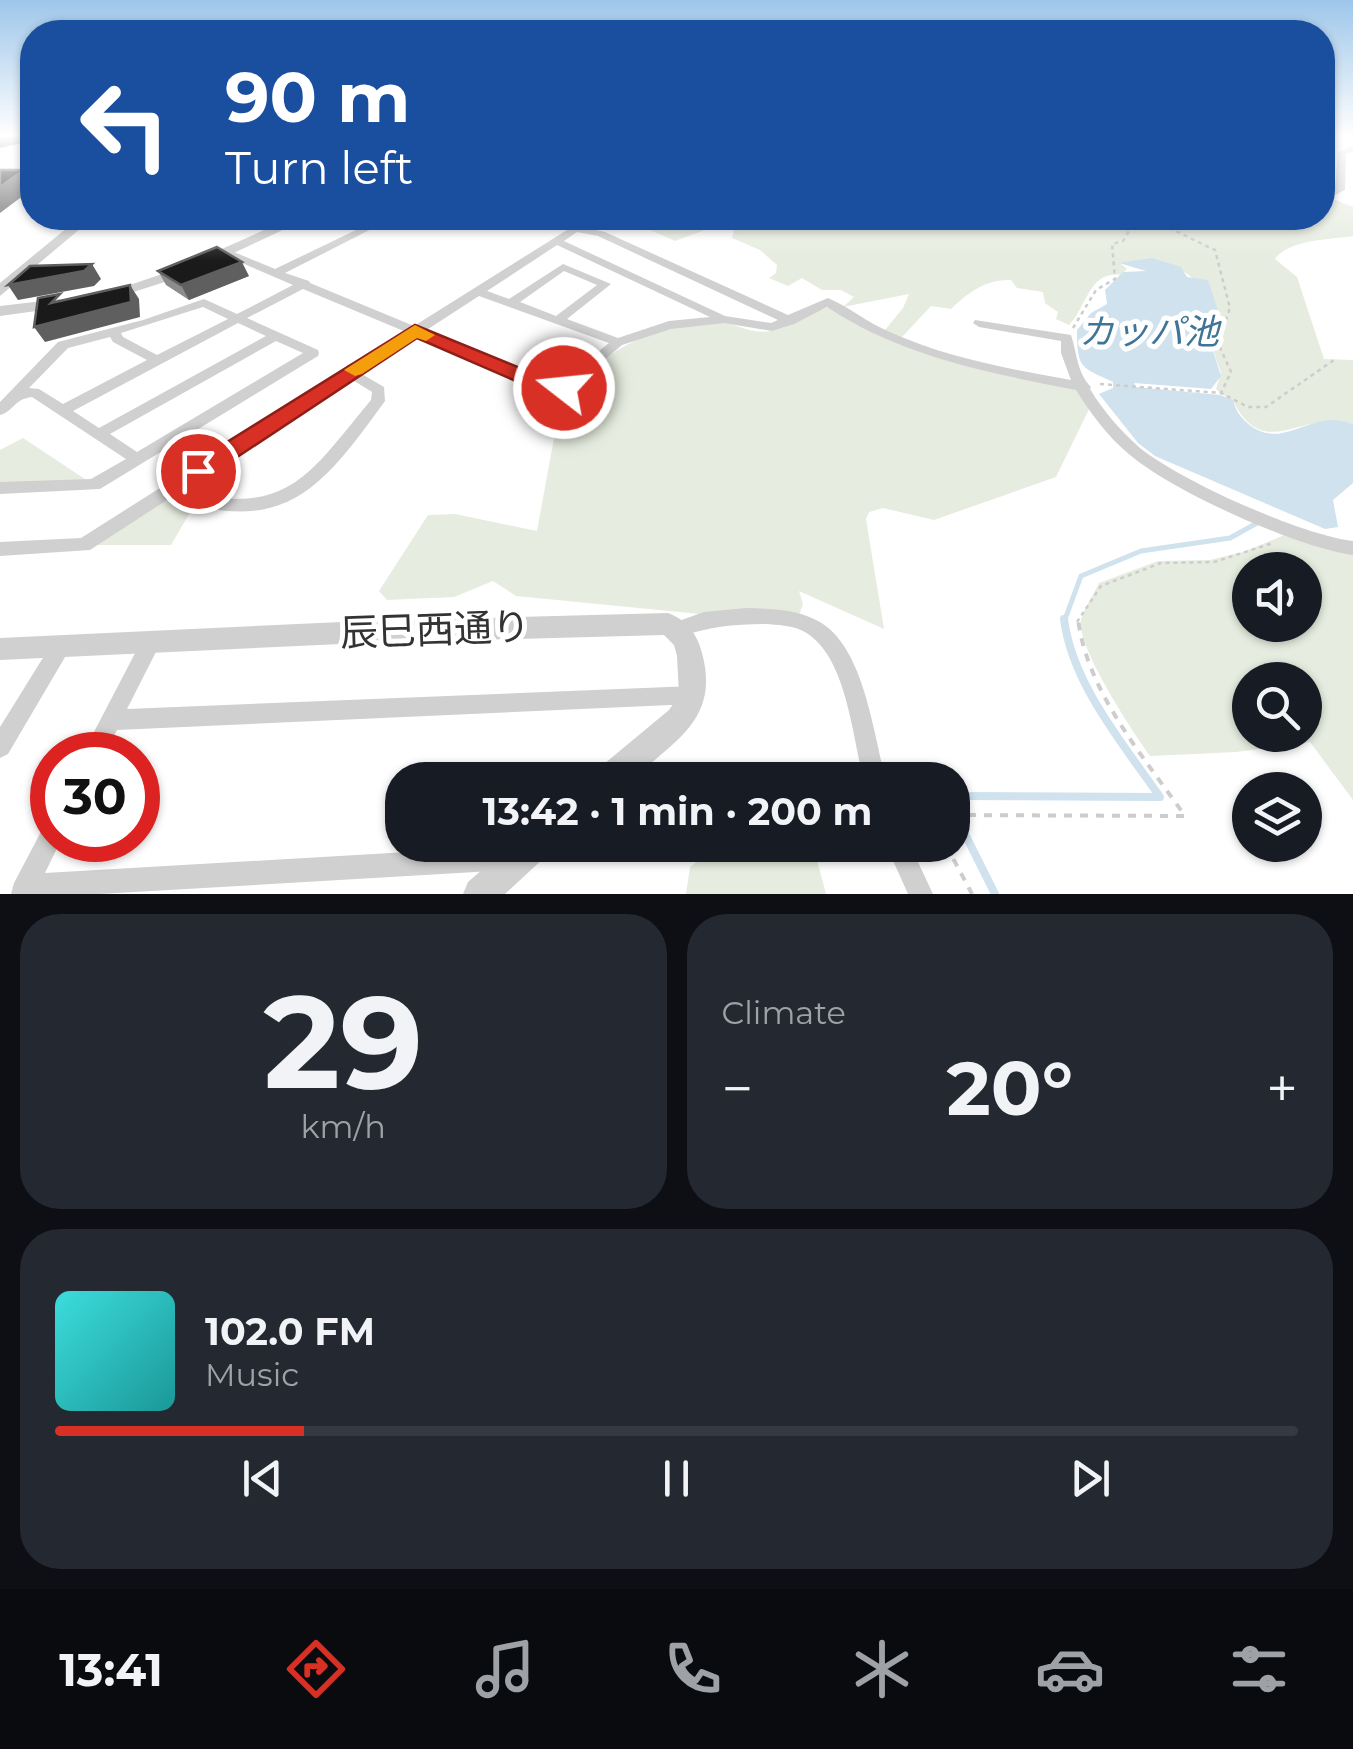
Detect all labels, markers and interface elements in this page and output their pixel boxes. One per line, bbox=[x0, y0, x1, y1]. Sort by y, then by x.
text: 90 m bbox=[225, 54, 410, 140]
icon: left bbox=[60, 60, 190, 190]
text: Turn left bbox=[225, 140, 413, 195]
water label: カッパ池 bbox=[1079, 310, 1222, 353]
position arrow bbox=[512, 336, 616, 440]
pin bbox=[156, 429, 241, 514]
icon: arrive bbox=[171, 444, 226, 499]
map controls bbox=[1232, 552, 1322, 862]
button: sound bbox=[1232, 552, 1322, 642]
street label: 辰巳西通り bbox=[339, 603, 531, 656]
button: search bbox=[1232, 662, 1322, 752]
speed limit sign: 30 bbox=[30, 732, 160, 862]
button: layers bbox=[1232, 772, 1322, 862]
text: 13:42 · 1 min · 200 m bbox=[483, 788, 872, 835]
text: 29 bbox=[263, 962, 423, 1121]
text: Climate bbox=[722, 993, 846, 1032]
text: 20° bbox=[946, 1042, 1073, 1134]
text: − bbox=[722, 1055, 753, 1122]
text: + bbox=[1266, 1055, 1298, 1122]
text: km/h bbox=[301, 1107, 386, 1146]
text: 102.0 FM bbox=[205, 1308, 375, 1355]
text: Music bbox=[205, 1355, 299, 1394]
icon: previous bbox=[235, 1451, 290, 1506]
icon: pause bbox=[649, 1451, 704, 1506]
icon: next bbox=[1063, 1451, 1118, 1506]
icon: directions bbox=[281, 1634, 351, 1704]
icon: music bbox=[470, 1634, 540, 1704]
icon: phone bbox=[658, 1634, 728, 1704]
icon: climate bbox=[847, 1634, 917, 1704]
icon: car bbox=[1035, 1634, 1105, 1704]
icon: filters bbox=[1224, 1634, 1294, 1704]
text: 13:41 bbox=[59, 1642, 163, 1697]

